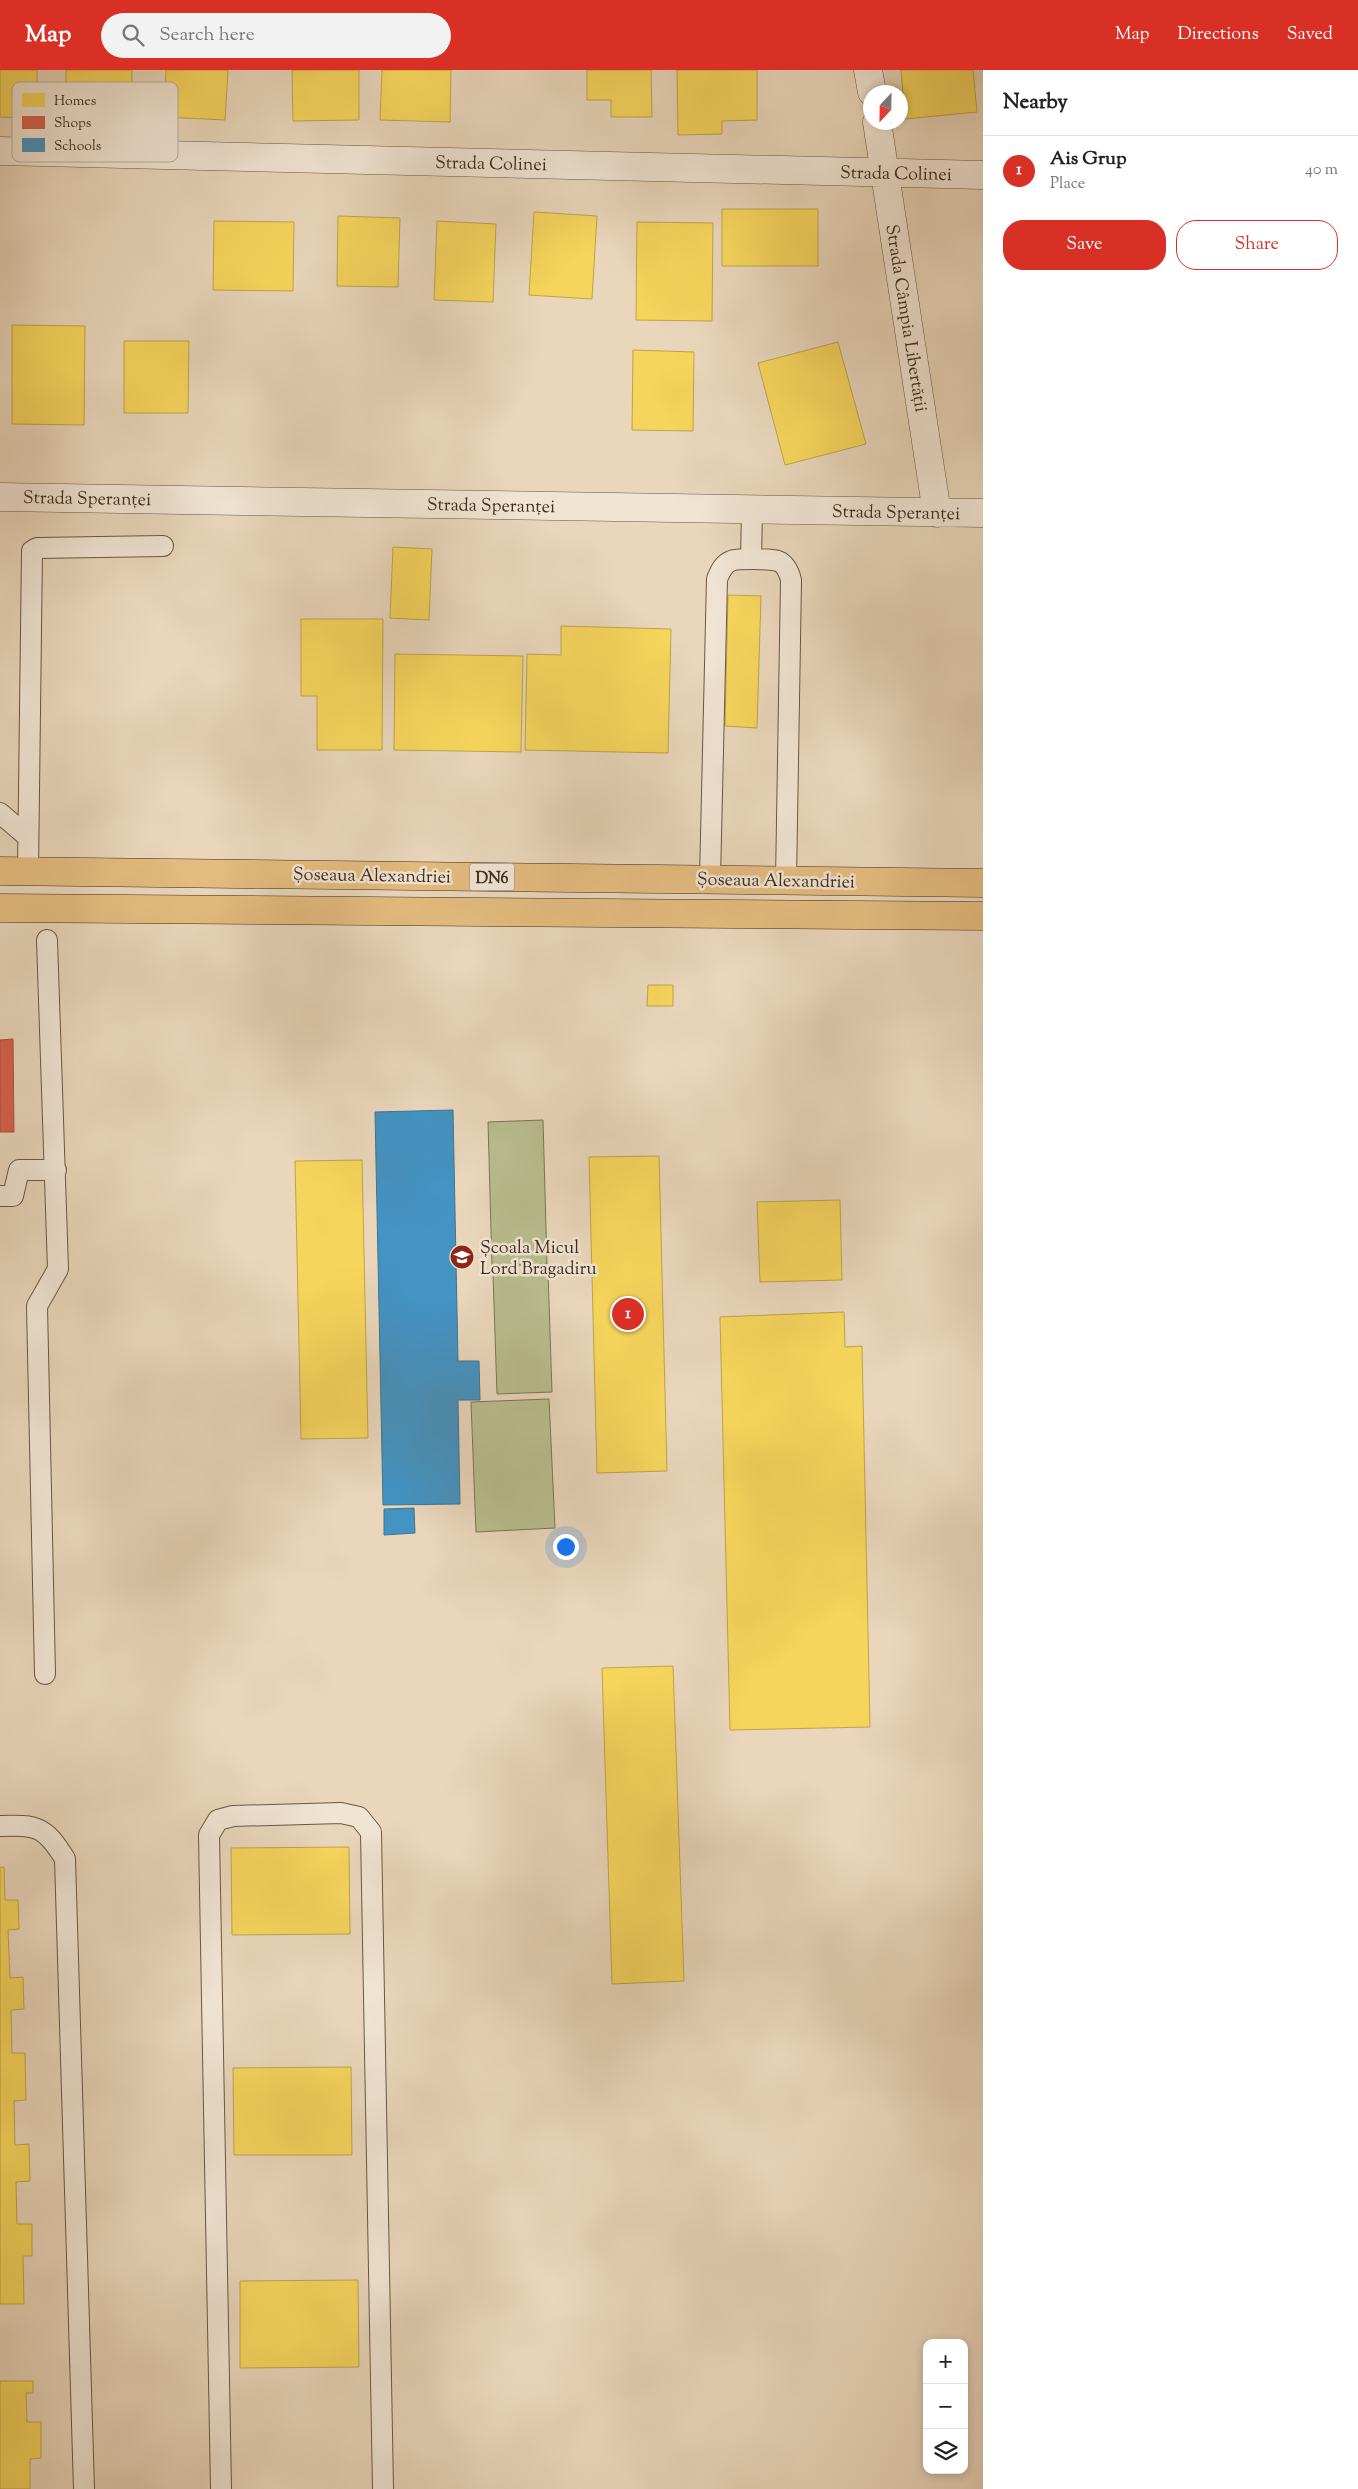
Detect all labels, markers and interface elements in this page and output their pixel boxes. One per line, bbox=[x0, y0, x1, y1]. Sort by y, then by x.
search box bbox=[101, 13, 451, 58]
text: Map bbox=[25, 18, 71, 52]
icon: search bbox=[119, 21, 147, 49]
text: Search here bbox=[159, 22, 255, 49]
text: Map bbox=[1115, 22, 1150, 48]
text: Directions bbox=[1178, 22, 1259, 48]
text: Saved bbox=[1287, 22, 1333, 48]
legend bbox=[12, 82, 178, 162]
north arrow bbox=[863, 85, 908, 130]
text: Nearby bbox=[1003, 88, 1068, 118]
text: Homes bbox=[54, 92, 96, 112]
text: Shops bbox=[54, 114, 91, 134]
text: Schools bbox=[54, 137, 101, 157]
text: Ais Grup bbox=[1050, 146, 1127, 173]
street label: Strada Colinei bbox=[435, 151, 547, 179]
text: 1 bbox=[1016, 159, 1022, 182]
text: 40 m bbox=[1305, 159, 1338, 182]
street label: Strada Colinei bbox=[840, 161, 952, 189]
text: Place bbox=[1050, 173, 1085, 196]
button: Save bbox=[1003, 220, 1166, 270]
button: Share bbox=[1176, 220, 1338, 270]
street label: Strada Câmpia Libertății bbox=[877, 222, 933, 414]
street label: Strada Speranței bbox=[23, 486, 151, 514]
street label: Strada Speranței bbox=[427, 493, 555, 521]
street label: Strada Speranței bbox=[832, 500, 960, 528]
street label: Șoseaua Alexandriei bbox=[293, 863, 451, 891]
road number: DN6 bbox=[470, 864, 514, 890]
street label: Șoseaua Alexandriei bbox=[697, 868, 855, 896]
place label: Școala Micul Lord Bragadiru bbox=[480, 1236, 597, 1283]
school or university icon: Școala Micul Lord Bragadiru bbox=[449, 1244, 475, 1270]
pin: 1 bbox=[612, 1295, 644, 1333]
your location bbox=[553, 1534, 579, 1560]
map controls bbox=[923, 2339, 968, 2474]
button: + bbox=[923, 2339, 968, 2384]
button: − bbox=[923, 2384, 968, 2429]
button: layers bbox=[923, 2429, 968, 2474]

